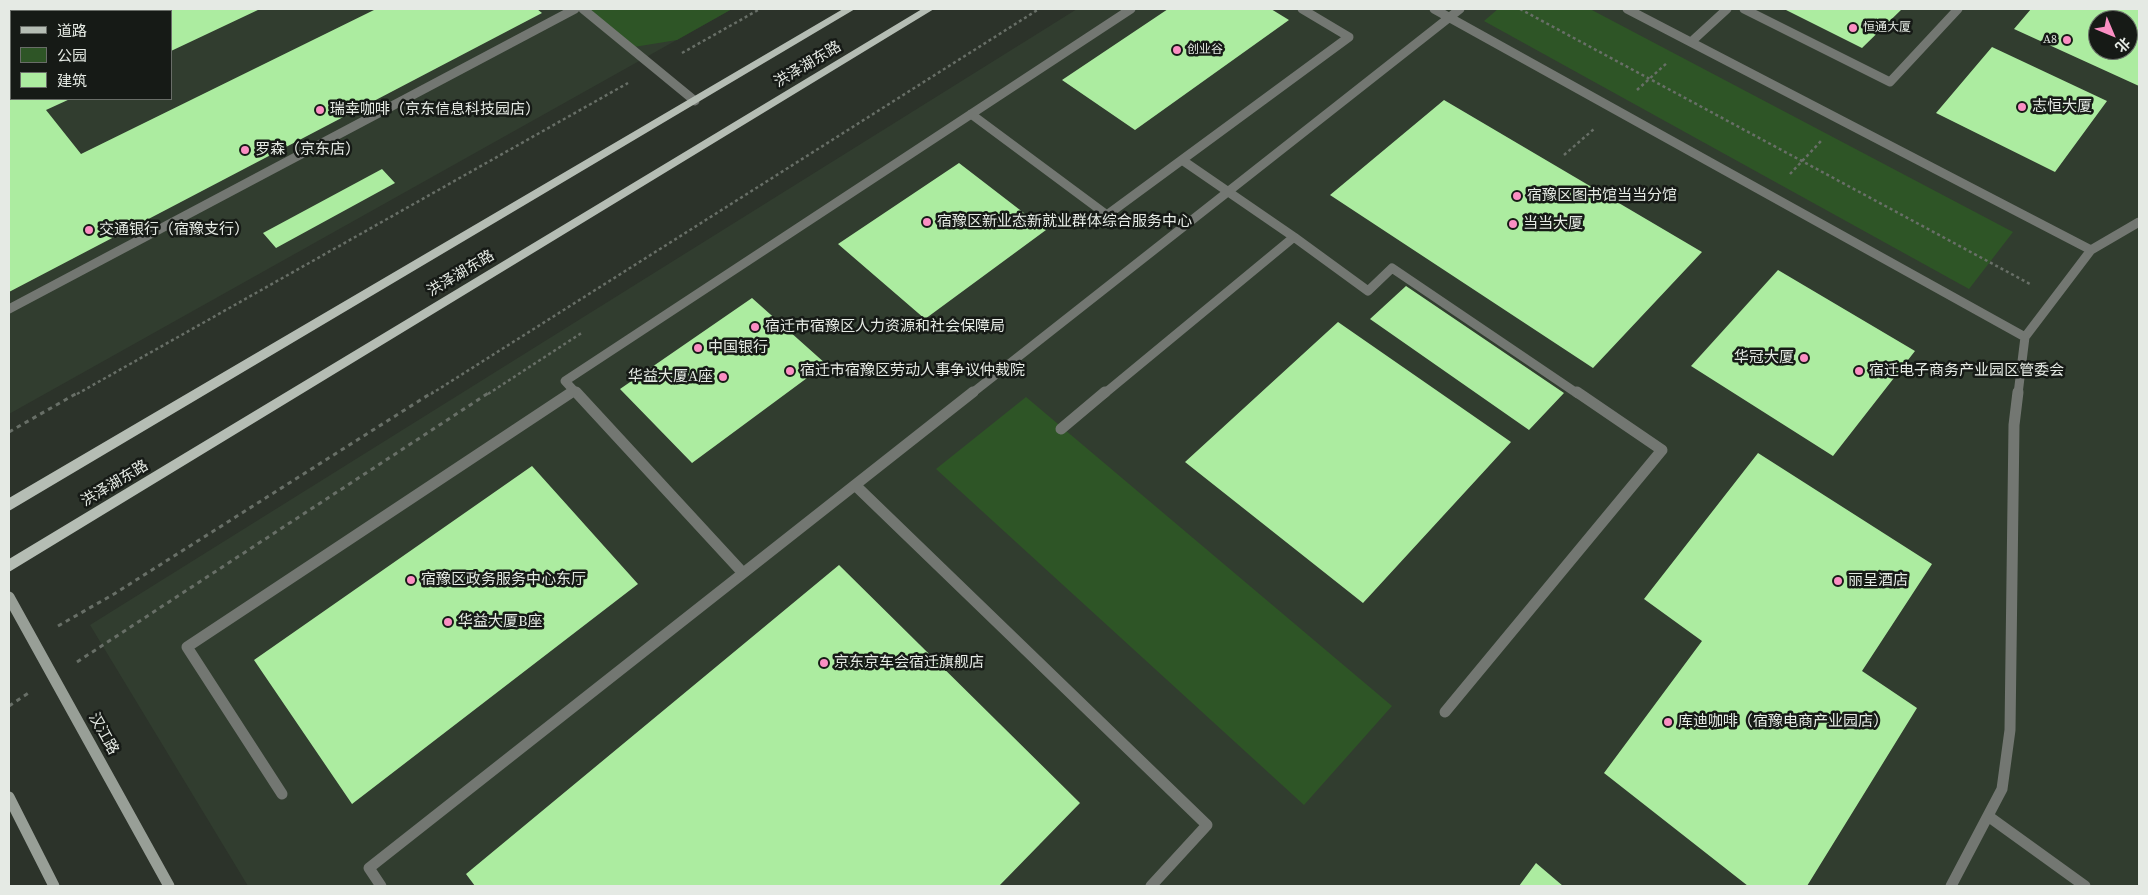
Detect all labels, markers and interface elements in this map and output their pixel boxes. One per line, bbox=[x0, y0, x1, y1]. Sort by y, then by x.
legend bbox=[10, 10, 172, 100]
north arrow bbox=[2088, 10, 2138, 60]
text: 道路 bbox=[57, 20, 87, 41]
place label: 恒通大厦 bbox=[1863, 21, 1911, 35]
marker: 恒通大厦 bbox=[1847, 22, 1859, 34]
place label: A8 bbox=[2043, 33, 2057, 47]
text: 北 bbox=[2111, 33, 2135, 57]
marker: A8 bbox=[2061, 34, 2073, 46]
street label: 洪泽湖东路 bbox=[771, 38, 845, 92]
place label: 创业谷 bbox=[1187, 43, 1223, 57]
marker: 创业谷 bbox=[1171, 44, 1183, 56]
text: 公园 bbox=[57, 45, 87, 66]
text: 建筑 bbox=[57, 70, 87, 91]
place label: 志恒大厦 bbox=[2032, 98, 2092, 116]
place label: 瑞幸咖啡（京东信息科技园店） bbox=[330, 101, 540, 119]
marker: 志恒大厦 bbox=[2016, 101, 2028, 113]
marker: 瑞幸咖啡（京东信息科技园店） bbox=[314, 104, 326, 116]
place label: 罗森（京东店） bbox=[255, 141, 360, 159]
marker: 罗森（京东店） bbox=[239, 144, 251, 156]
place label: 宿豫区图书馆当当分馆 bbox=[1527, 187, 1677, 205]
marker: 宿豫区图书馆当当分馆 bbox=[1511, 190, 1523, 202]
place label: 宿豫区新业态新就业群体综合服务中心 bbox=[937, 213, 1192, 231]
place label: 当当大厦 bbox=[1523, 215, 1583, 233]
marker: 宿豫区新业态新就业群体综合服务中心 bbox=[921, 216, 933, 228]
marker: 当当大厦 bbox=[1507, 218, 1519, 230]
place label: 交通银行（宿豫支行） bbox=[99, 221, 249, 239]
marker: 交通银行（宿豫支行） bbox=[83, 224, 95, 236]
street label: 洪泽湖东路 bbox=[424, 247, 498, 301]
place label: 宿迁市宿豫区人力资源和社会保障局 bbox=[765, 318, 1005, 336]
marker: 宿迁市宿豫区人力资源和社会保障局 bbox=[749, 321, 761, 333]
place label: 中国银行 bbox=[708, 339, 768, 357]
marker: 中国银行 bbox=[692, 342, 704, 354]
place label: 华冠大厦 bbox=[1734, 349, 1794, 367]
marker: 华冠大厦 bbox=[1798, 352, 1810, 364]
place label: 宿迁市宿豫区劳动人事争议仲裁院 bbox=[800, 362, 1025, 380]
place label: 宿迁电子商务产业园区管委会 bbox=[1869, 362, 2064, 380]
marker: 宿迁市宿豫区劳动人事争议仲裁院 bbox=[784, 365, 796, 377]
marker: 宿迁电子商务产业园区管委会 bbox=[1853, 365, 1865, 377]
place label: 华益大厦A座 bbox=[628, 368, 713, 386]
marker: 华益大厦A座 bbox=[717, 371, 729, 383]
street label: 洪泽湖东路 bbox=[78, 457, 152, 511]
place label: 宿豫区政务服务中心东厅 bbox=[421, 571, 586, 589]
place label: 丽呈酒店 bbox=[1848, 572, 1908, 590]
marker: 宿豫区政务服务中心东厅 bbox=[405, 574, 417, 586]
marker: 丽呈酒店 bbox=[1832, 575, 1844, 587]
place label: 华益大厦B座 bbox=[458, 613, 542, 631]
marker: 华益大厦B座 bbox=[442, 616, 454, 628]
place label: 京东京车会宿迁旗舰店 bbox=[834, 654, 984, 672]
marker: 京东京车会宿迁旗舰店 bbox=[818, 657, 830, 669]
street label: 汉江路 bbox=[84, 710, 122, 758]
place label: 库迪咖啡（宿豫电商产业园店） bbox=[1678, 713, 1888, 731]
marker: 库迪咖啡（宿豫电商产业园店） bbox=[1662, 716, 1674, 728]

